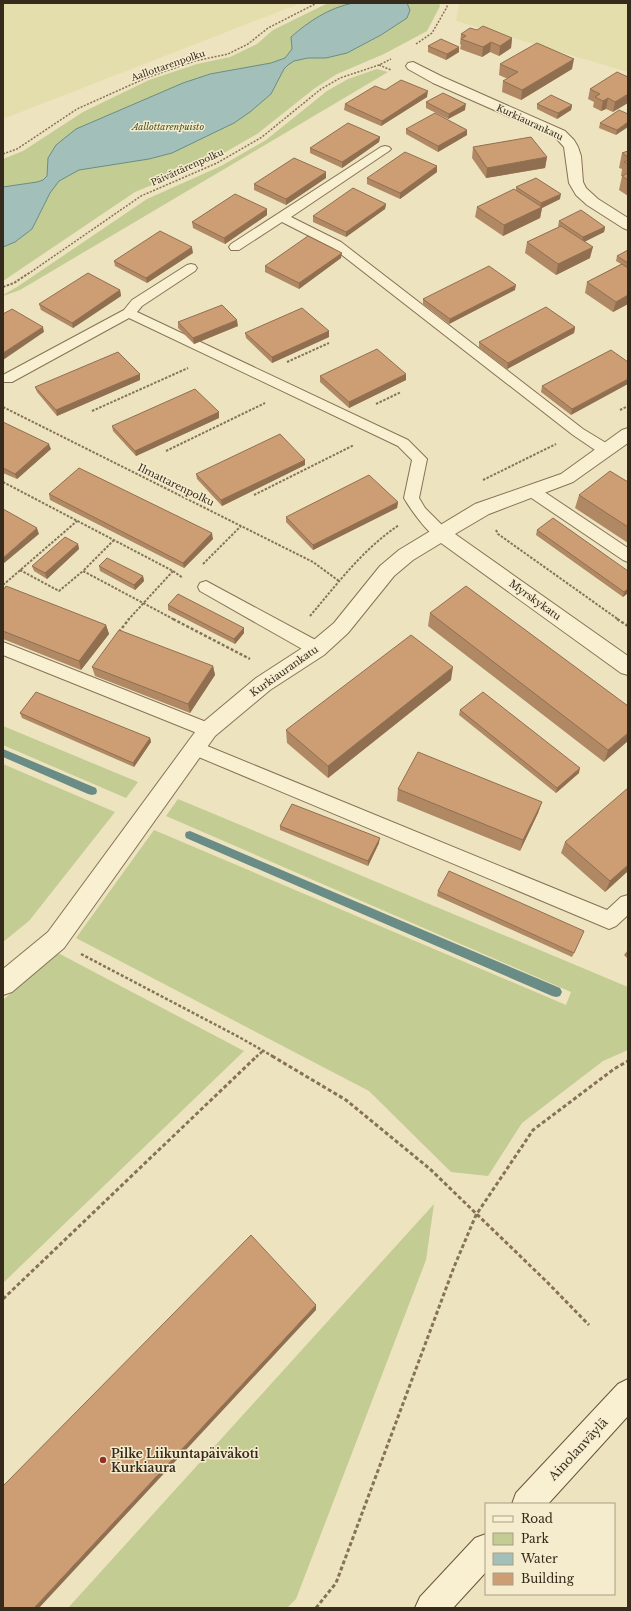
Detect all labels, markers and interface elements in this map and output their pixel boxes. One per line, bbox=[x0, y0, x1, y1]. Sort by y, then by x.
street label: Aallottarenpolku bbox=[129, 47, 206, 83]
street label: Kurkiaurankatu bbox=[495, 102, 565, 142]
park label: Aallottarenpuisto bbox=[131, 121, 204, 132]
street label: Päivättärenpolku bbox=[149, 146, 225, 188]
street label: Ilmattarenpolku bbox=[136, 461, 217, 509]
street label: Myrskykatu bbox=[507, 577, 564, 623]
street label: Kurkiaurankatu bbox=[247, 642, 321, 699]
street label: Ainolanväylä bbox=[545, 1414, 611, 1484]
place label: Pilke Liikuntapäiväkoti Kurkiaura bbox=[111, 1446, 259, 1475]
marker: Pilke Liikuntapäiväkoti Kurkiaura bbox=[98, 1455, 108, 1465]
legend bbox=[485, 1503, 615, 1595]
text: Road bbox=[521, 1511, 553, 1526]
text: Park bbox=[521, 1531, 549, 1546]
text: Water bbox=[520, 1551, 558, 1566]
text: Building bbox=[521, 1571, 575, 1586]

